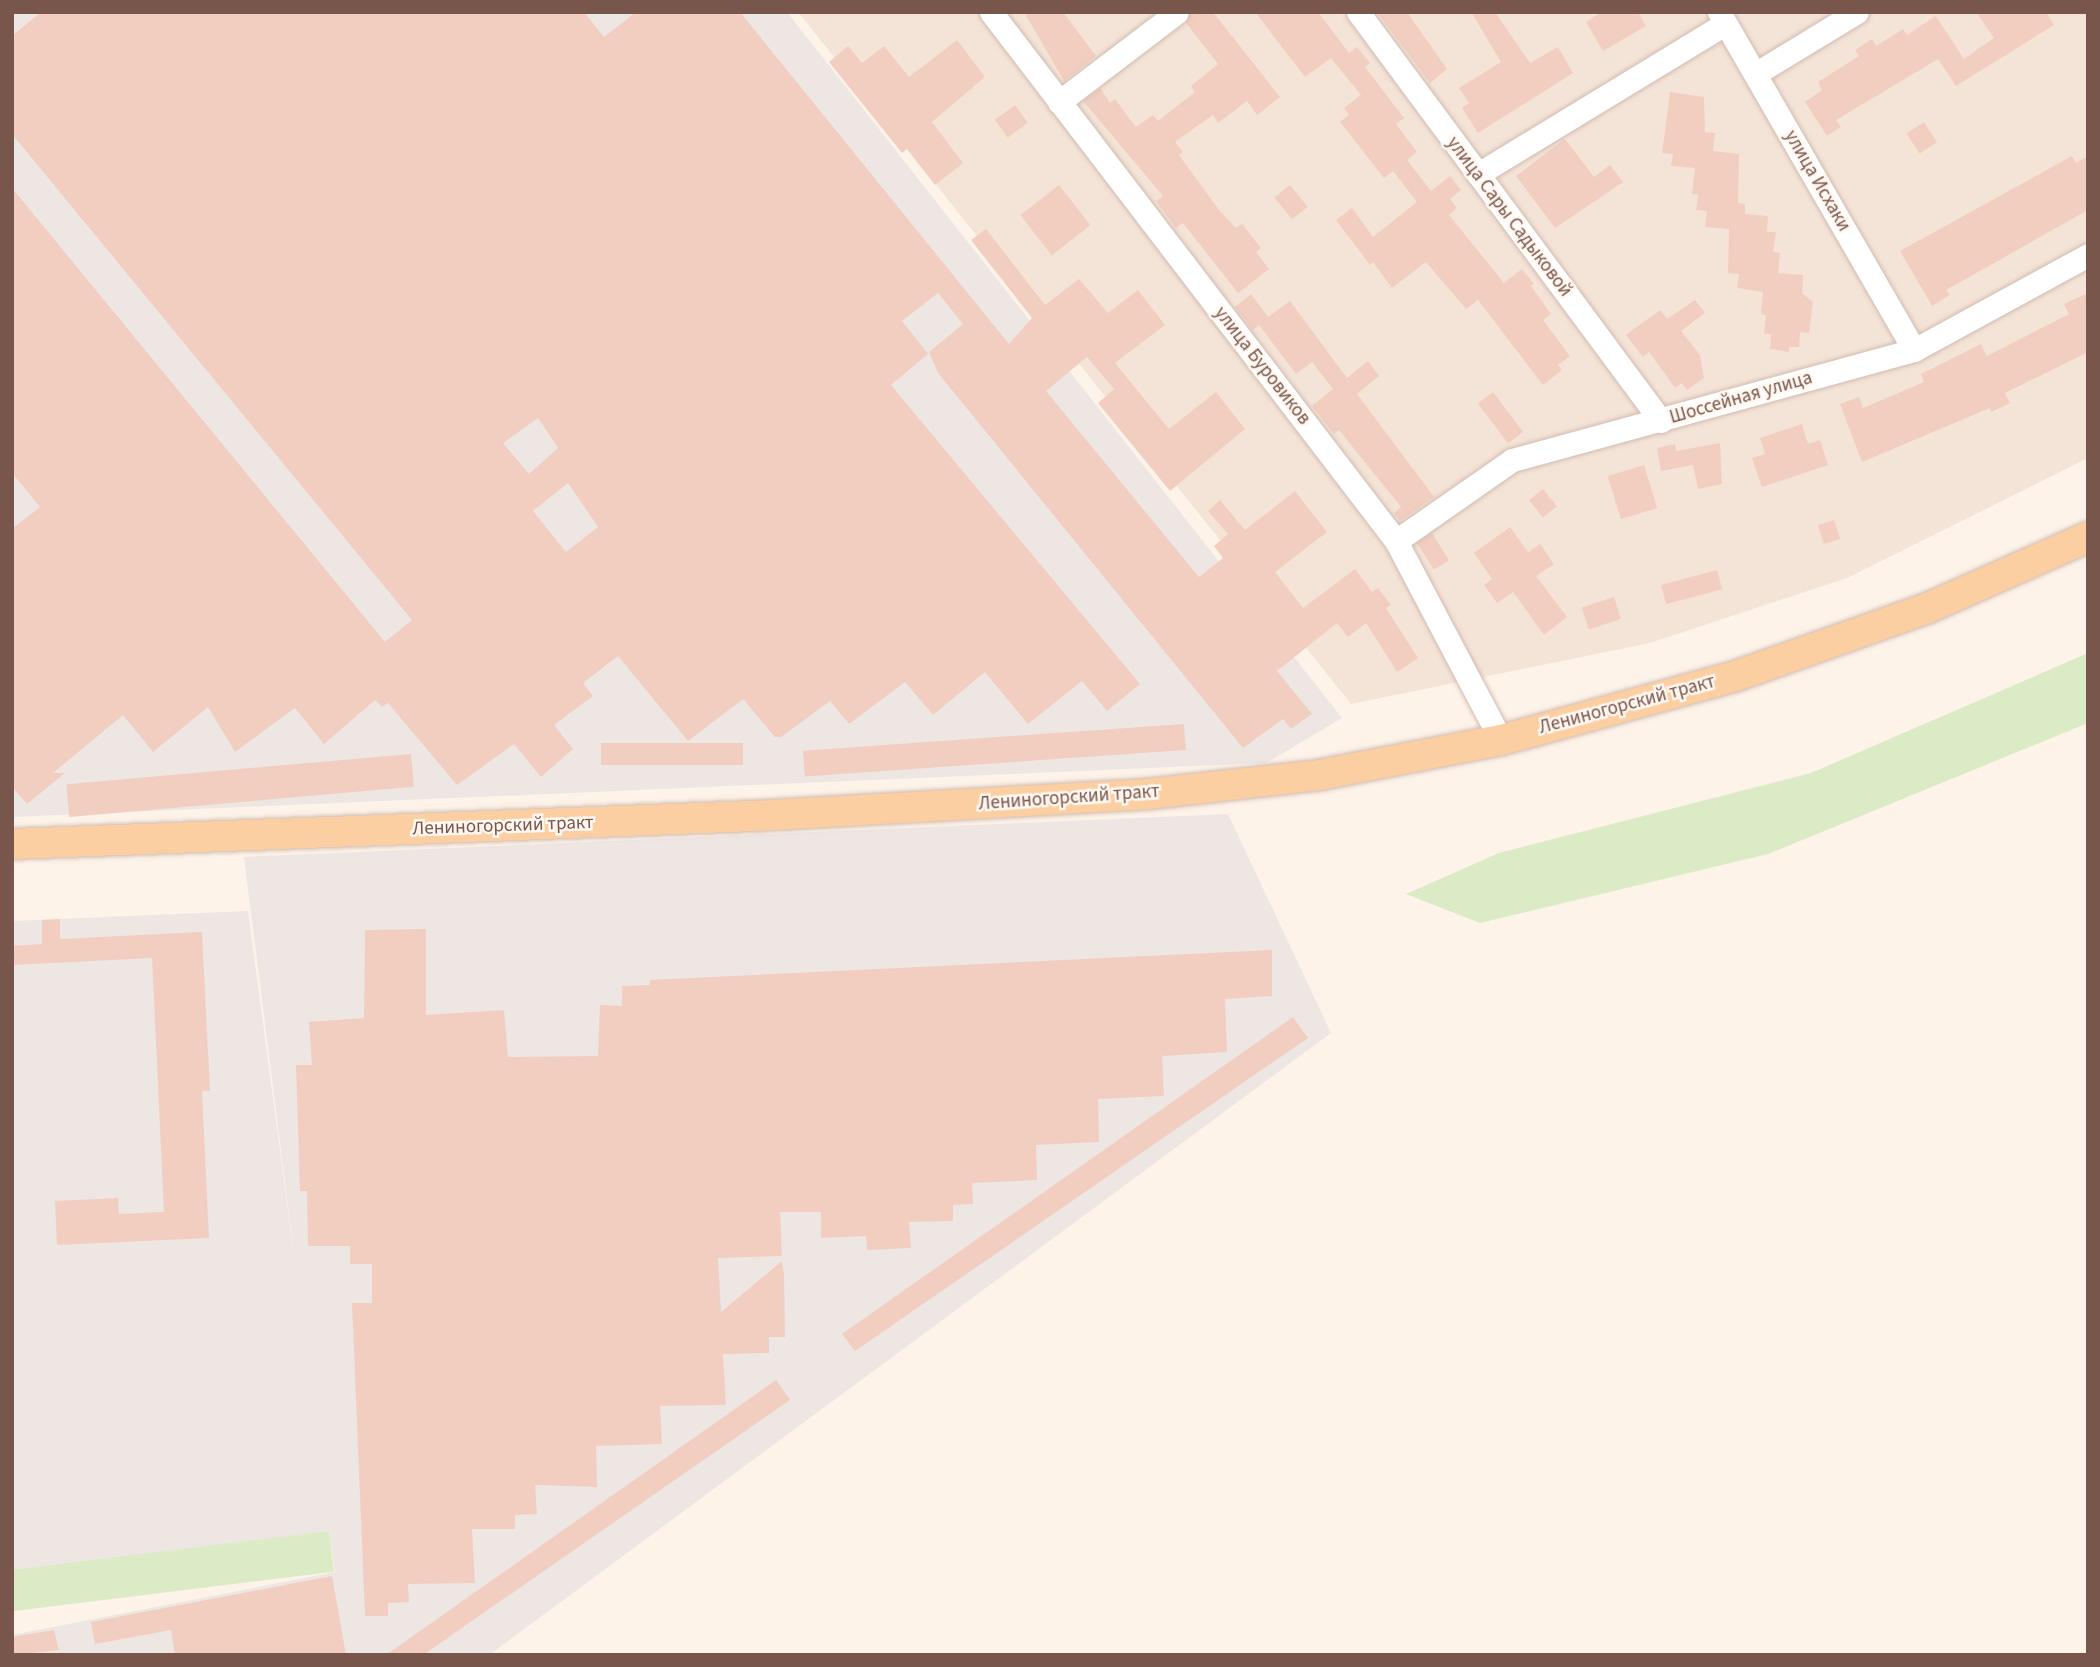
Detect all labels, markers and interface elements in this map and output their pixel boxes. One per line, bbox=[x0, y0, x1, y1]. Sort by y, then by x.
street label: улица Исхаки bbox=[1779, 126, 1855, 236]
street label: улица Сары Садыковой bbox=[1441, 132, 1577, 302]
street label: улица Буровиков bbox=[1209, 302, 1315, 430]
street label: Шоссейная улица bbox=[1667, 367, 1815, 429]
street label: Лениногорский тракт bbox=[1536, 671, 1718, 739]
street label: Лениногорский тракт bbox=[978, 780, 1160, 816]
street label: Лениногорский тракт bbox=[412, 811, 594, 841]

